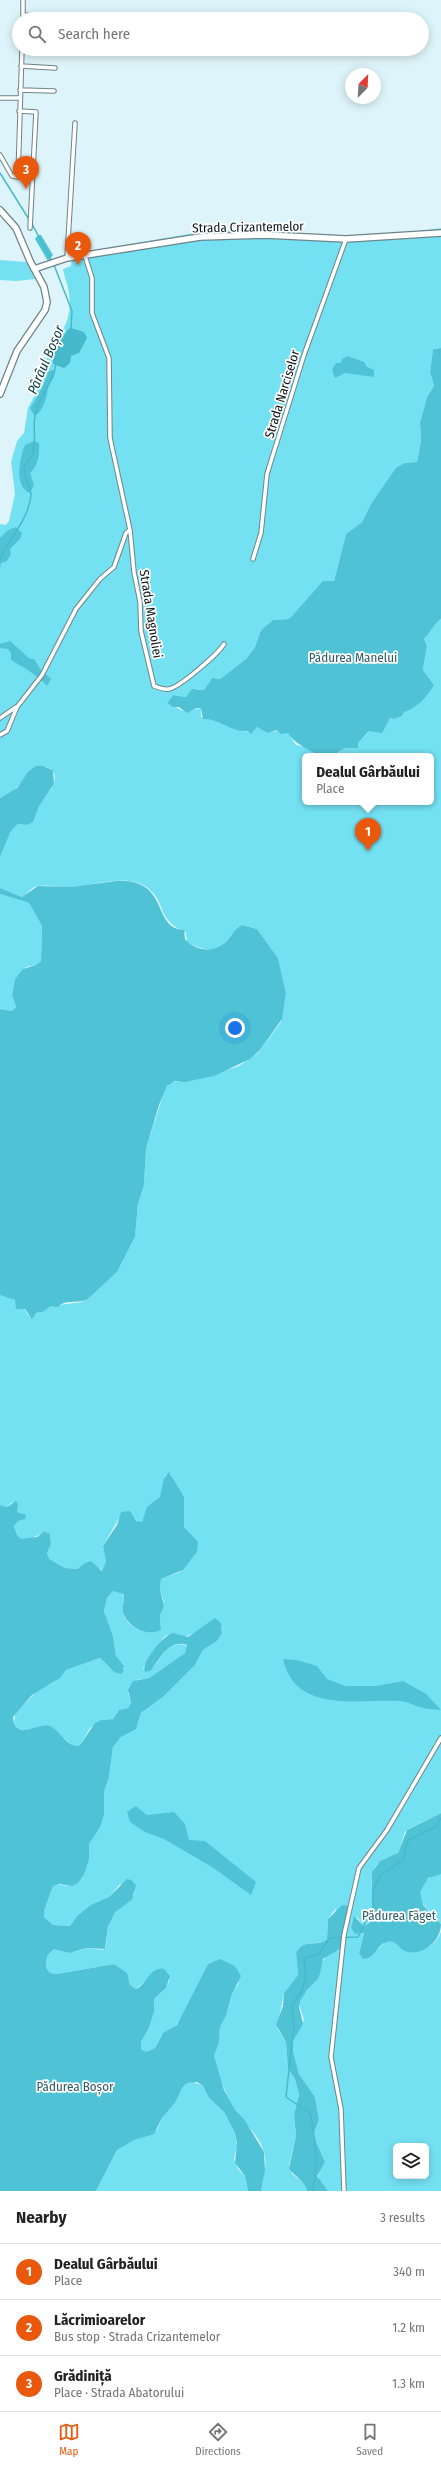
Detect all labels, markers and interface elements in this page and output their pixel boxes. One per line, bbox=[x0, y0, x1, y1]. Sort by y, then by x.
search box bbox=[12, 12, 429, 56]
icon: search bbox=[26, 23, 48, 45]
text: Search here bbox=[58, 25, 130, 43]
north arrow bbox=[345, 68, 381, 104]
pin: 3 bbox=[13, 156, 39, 189]
street label: Strada Crizantemelor bbox=[192, 219, 304, 235]
pin: 2 bbox=[65, 232, 91, 265]
water label: Pârâul Boșor bbox=[24, 322, 69, 397]
street label: Strada Narciselor bbox=[261, 348, 303, 440]
street label: Strada Magnoliei bbox=[137, 569, 165, 659]
park label: Pădurea Manelui bbox=[309, 650, 397, 665]
popup bbox=[302, 753, 434, 805]
text: Dealul Gârbăului bbox=[316, 763, 420, 781]
text: Place bbox=[316, 781, 344, 796]
pin: 1 bbox=[355, 818, 381, 851]
your location bbox=[225, 1018, 245, 1038]
park label: Pădurea Făget bbox=[362, 1908, 437, 1923]
park label: Pădurea Boșor bbox=[36, 2079, 114, 2095]
map controls bbox=[393, 2143, 429, 2179]
button: layers bbox=[393, 2143, 429, 2179]
text: Nearby bbox=[16, 2207, 67, 2228]
text: 3 results bbox=[380, 2210, 425, 2225]
text: Dealul Gârbăului bbox=[54, 2255, 158, 2273]
text: 1 bbox=[26, 2264, 32, 2279]
text: 340 m bbox=[393, 2264, 425, 2279]
text: Place bbox=[54, 2273, 82, 2288]
text: Lăcrimioarelor bbox=[54, 2311, 145, 2329]
text: 2 bbox=[26, 2320, 32, 2335]
text: 1.2 km bbox=[392, 2320, 425, 2335]
text: Bus stop · Strada Crizantemelor bbox=[54, 2329, 220, 2344]
text: Grădiniță bbox=[54, 2367, 112, 2385]
text: 3 bbox=[26, 2376, 32, 2391]
text: 1.3 km bbox=[392, 2376, 425, 2391]
text: Place · Strada Abatorului bbox=[54, 2385, 184, 2400]
tab: Map bbox=[58, 2421, 80, 2458]
tab: Directions bbox=[195, 2421, 241, 2458]
tab: Saved bbox=[356, 2421, 383, 2458]

